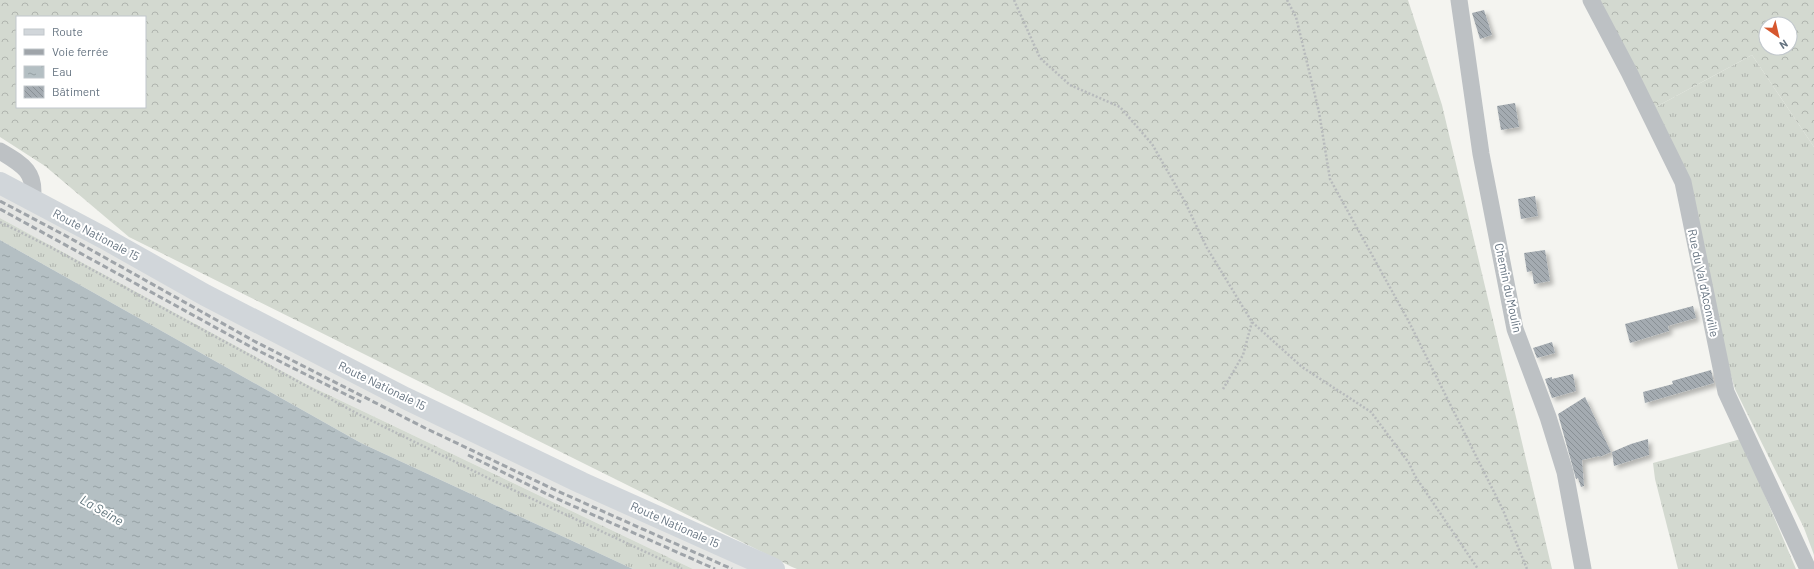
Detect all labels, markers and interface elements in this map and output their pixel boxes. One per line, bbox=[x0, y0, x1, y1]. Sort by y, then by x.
legend bbox=[16, 16, 146, 108]
north arrow bbox=[1758, 16, 1798, 56]
text: Route bbox=[52, 24, 83, 38]
text: N bbox=[1777, 37, 1791, 52]
text: Voie ferrée bbox=[52, 44, 108, 58]
text: Eau bbox=[52, 64, 72, 78]
text: Bâtiment bbox=[52, 84, 100, 98]
street label: Route Nationale 15 bbox=[51, 205, 142, 263]
street label: Rue du Val d'Aconville bbox=[1686, 228, 1722, 338]
street label: Chemin du Moulin bbox=[1493, 242, 1525, 334]
street label: Route Nationale 15 bbox=[336, 358, 429, 412]
water label: La Seine bbox=[78, 491, 127, 529]
street label: Route Nationale 15 bbox=[629, 498, 722, 550]

